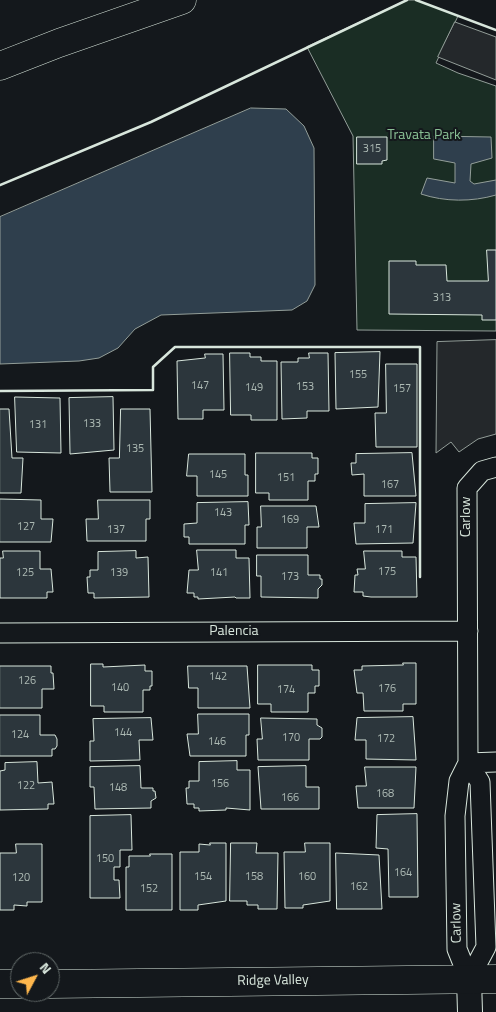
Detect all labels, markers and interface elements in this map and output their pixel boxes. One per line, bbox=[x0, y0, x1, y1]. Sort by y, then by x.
park label: Travata Park bbox=[387, 128, 461, 144]
house number: 315 bbox=[363, 142, 381, 156]
house number: 313 bbox=[433, 291, 451, 305]
house number: 155 bbox=[349, 368, 367, 382]
house number: 147 bbox=[191, 379, 209, 393]
house number: 153 bbox=[296, 380, 314, 394]
house number: 149 bbox=[245, 381, 263, 395]
house number: 157 bbox=[393, 382, 411, 396]
house number: 133 bbox=[83, 417, 101, 431]
house number: 131 bbox=[29, 418, 47, 432]
house number: 135 bbox=[126, 442, 144, 456]
house number: 145 bbox=[209, 468, 227, 482]
house number: 151 bbox=[277, 471, 295, 485]
house number: 167 bbox=[381, 478, 399, 492]
street label: Carlow bbox=[459, 497, 475, 537]
house number: 143 bbox=[214, 506, 232, 520]
house number: 169 bbox=[281, 513, 299, 527]
house number: 127 bbox=[17, 520, 35, 534]
house number: 137 bbox=[107, 523, 125, 537]
house number: 171 bbox=[375, 523, 393, 537]
house number: 175 bbox=[378, 565, 396, 579]
house number: 125 bbox=[16, 566, 34, 580]
house number: 139 bbox=[110, 566, 128, 580]
house number: 141 bbox=[210, 566, 228, 580]
house number: 173 bbox=[281, 570, 299, 584]
street label: Palencia bbox=[209, 624, 259, 640]
house number: 142 bbox=[209, 670, 227, 684]
house number: 126 bbox=[18, 674, 36, 688]
house number: 140 bbox=[111, 681, 129, 695]
house number: 176 bbox=[378, 682, 396, 696]
house number: 174 bbox=[277, 683, 295, 697]
house number: 144 bbox=[114, 726, 132, 740]
house number: 124 bbox=[11, 728, 29, 742]
house number: 170 bbox=[282, 731, 300, 745]
house number: 172 bbox=[377, 732, 395, 746]
house number: 146 bbox=[208, 735, 226, 749]
house number: 156 bbox=[211, 777, 229, 791]
house number: 122 bbox=[17, 779, 35, 793]
house number: 148 bbox=[109, 781, 127, 795]
house number: 168 bbox=[376, 787, 394, 801]
house number: 166 bbox=[281, 791, 299, 805]
house number: 150 bbox=[96, 852, 114, 866]
house number: 164 bbox=[394, 866, 412, 880]
house number: 154 bbox=[194, 870, 212, 884]
house number: 158 bbox=[245, 870, 263, 884]
house number: 160 bbox=[298, 870, 316, 884]
house number: 120 bbox=[12, 871, 30, 885]
house number: 162 bbox=[350, 880, 368, 894]
house number: 152 bbox=[140, 882, 158, 896]
street label: Carlow bbox=[448, 903, 466, 943]
north arrow bbox=[10, 952, 60, 1002]
text: N bbox=[35, 957, 57, 978]
street label: Ridge Valley bbox=[237, 972, 309, 990]

